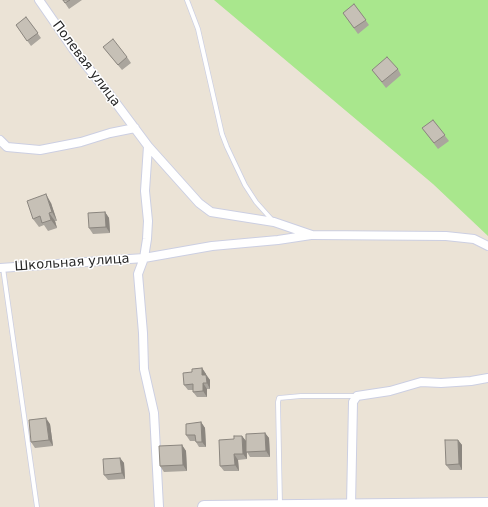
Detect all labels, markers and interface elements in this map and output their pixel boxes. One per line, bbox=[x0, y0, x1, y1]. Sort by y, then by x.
street label: Полевая улица bbox=[49, 18, 123, 110]
street label: Школьная улица bbox=[14, 251, 130, 275]

